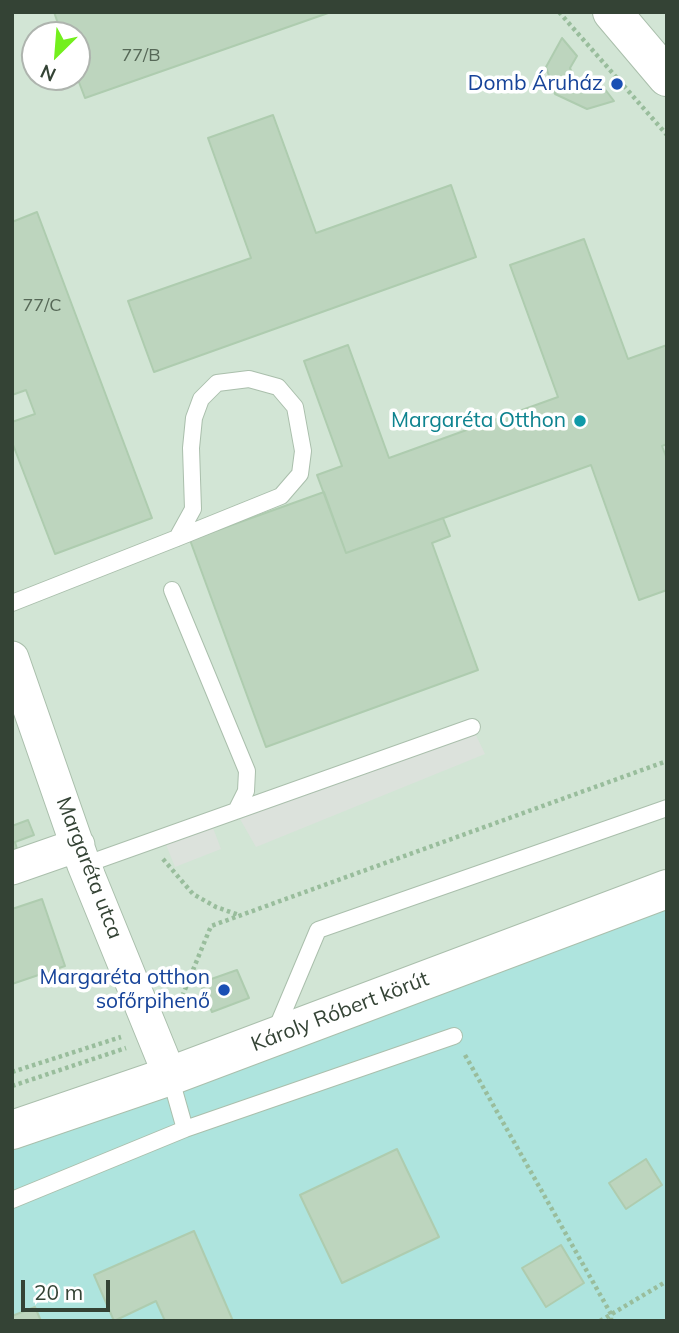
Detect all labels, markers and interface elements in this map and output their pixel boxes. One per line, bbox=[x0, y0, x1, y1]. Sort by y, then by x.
north arrow bbox=[21, 21, 91, 91]
house number: 77/B bbox=[122, 45, 160, 67]
text: N bbox=[36, 59, 60, 87]
place label: Domb Áruház bbox=[468, 71, 603, 97]
marker: Domb Áruház bbox=[609, 76, 625, 92]
house number: 77/C bbox=[23, 295, 61, 317]
place label: Margaréta Otthon bbox=[391, 408, 566, 434]
marker: Margaréta Otthon bbox=[572, 413, 588, 429]
street label: Margaréta utca bbox=[50, 793, 128, 943]
place label: Margaréta otthon sofőrpihenő bbox=[39, 965, 210, 1015]
street label: Károly Róbert körút bbox=[248, 967, 432, 1057]
marker: Margaréta otthon sofőrpihenő bbox=[216, 982, 232, 998]
scale bar bbox=[24, 1266, 114, 1310]
text: 20 m bbox=[34, 1279, 83, 1305]

